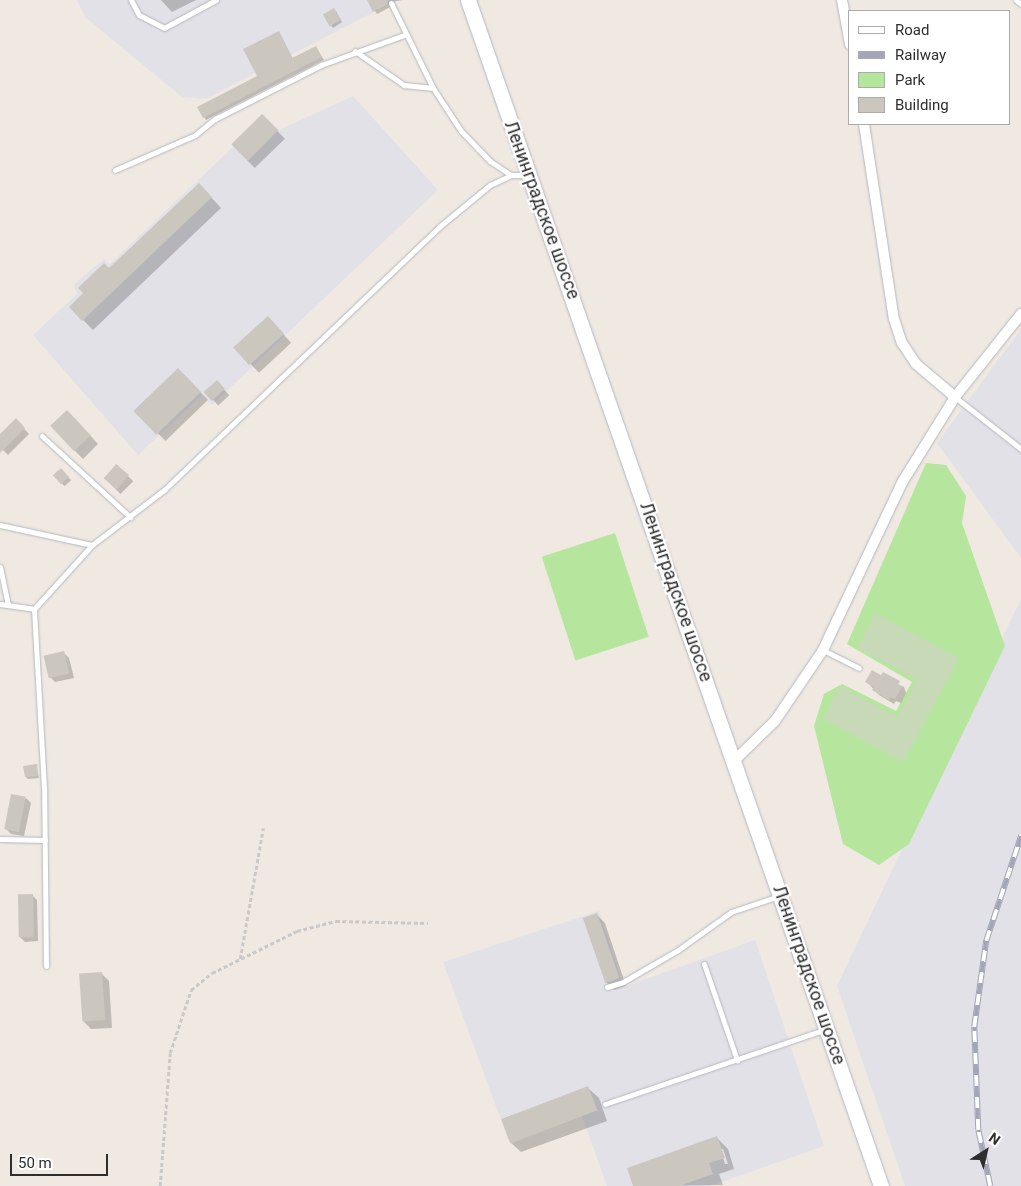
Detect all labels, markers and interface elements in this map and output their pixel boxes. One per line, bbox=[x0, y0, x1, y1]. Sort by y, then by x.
legend bbox=[848, 10, 1011, 125]
text: Road bbox=[895, 21, 929, 39]
text: Railway bbox=[895, 46, 946, 64]
text: Park bbox=[895, 71, 925, 89]
text: Building bbox=[895, 96, 949, 114]
street label: Ленинградское шоссе bbox=[500, 118, 584, 302]
street label: Ленинградское шоссе bbox=[635, 500, 717, 684]
street label: Ленинградское шоссе bbox=[768, 883, 850, 1067]
north arrow bbox=[961, 1126, 1011, 1176]
text: N bbox=[986, 1129, 1003, 1148]
scale bar bbox=[12, 1144, 110, 1176]
text: 50 m bbox=[18, 1154, 52, 1172]

